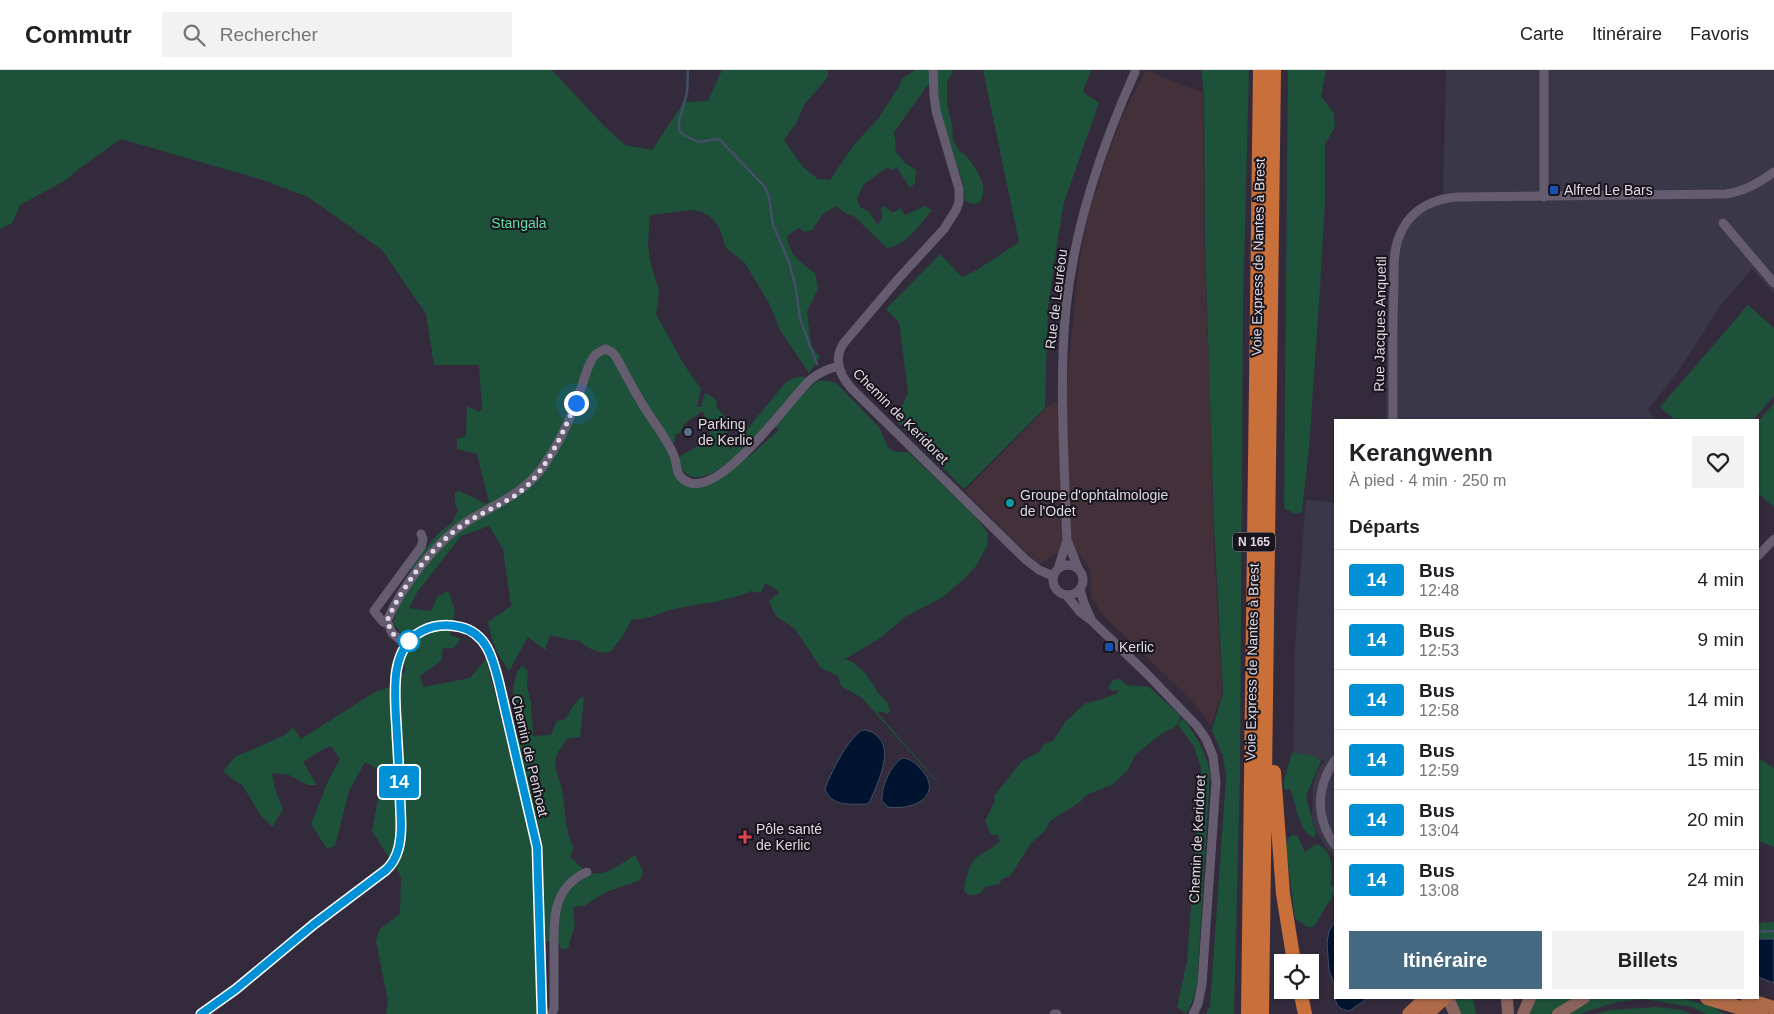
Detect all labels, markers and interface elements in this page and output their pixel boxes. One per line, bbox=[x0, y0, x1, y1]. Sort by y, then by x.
search box bbox=[162, 12, 512, 57]
text: Commutr bbox=[25, 21, 132, 48]
icon: search bbox=[180, 21, 208, 49]
text: Rechercher bbox=[220, 24, 318, 45]
text: Carte bbox=[1520, 24, 1564, 44]
text: Itinéraire bbox=[1592, 24, 1662, 44]
text: Favoris bbox=[1690, 24, 1749, 44]
street label: Voie Express de Nantes à Brest bbox=[1248, 158, 1268, 356]
place label: Alfred Le Bars bbox=[1564, 182, 1653, 198]
marker: Alfred Le Bars bbox=[1548, 184, 1560, 196]
park label: Stangala bbox=[491, 215, 547, 231]
street label: Rue de Leuréou bbox=[1042, 248, 1070, 350]
street label: Rue Jacques Anquetil bbox=[1371, 256, 1389, 392]
street label: Chemin de Keridoret bbox=[850, 365, 952, 467]
your location bbox=[564, 391, 589, 416]
place label: Parking de Kerlic bbox=[698, 416, 752, 448]
marker: Parking de Kerlic bbox=[682, 426, 694, 438]
button: heart bbox=[1692, 436, 1744, 488]
text: Kerangwenn bbox=[1349, 439, 1493, 466]
text: À pied · 4 min · 250 m bbox=[1349, 472, 1506, 489]
place label: Groupe d'ophtalmologie de l'Odet bbox=[1020, 487, 1168, 519]
marker: Groupe d'ophtalmologie de l'Odet bbox=[1004, 497, 1016, 509]
text: Départs bbox=[1349, 516, 1420, 537]
road number: N 165 bbox=[1233, 532, 1275, 552]
text: Bus bbox=[1419, 560, 1455, 581]
street label: Voie Express de Nantes à Brest bbox=[1242, 563, 1262, 761]
text: 4 min bbox=[1698, 569, 1744, 590]
text: 14 bbox=[1366, 570, 1387, 590]
text: 12:48 bbox=[1419, 582, 1459, 599]
text: Bus bbox=[1419, 620, 1455, 641]
text: 9 min bbox=[1698, 629, 1744, 650]
unlabelled marker bbox=[398, 630, 420, 652]
text: 14 bbox=[1366, 630, 1387, 650]
place label: Kerlic bbox=[1119, 639, 1154, 655]
marker: Kerlic bbox=[1103, 641, 1115, 653]
text: 12:53 bbox=[1419, 642, 1459, 659]
text: Bus bbox=[1419, 680, 1455, 701]
text: 14 min bbox=[1687, 689, 1744, 710]
text: 14 bbox=[1366, 690, 1387, 710]
street label: Chemin de Penhoat bbox=[508, 694, 552, 818]
text: 12:58 bbox=[1419, 702, 1459, 719]
text: Bus bbox=[1419, 740, 1455, 761]
text: 15 min bbox=[1687, 749, 1744, 770]
text: 14 bbox=[1366, 750, 1387, 770]
text: 12:59 bbox=[1419, 762, 1459, 779]
line badge: 14 bbox=[376, 766, 422, 798]
text: 14 bbox=[389, 772, 409, 792]
street label: Chemin de Keridoret bbox=[1186, 774, 1208, 904]
text: Bus bbox=[1419, 800, 1455, 821]
text: 20 min bbox=[1687, 809, 1744, 830]
text: 14 bbox=[1366, 810, 1387, 830]
place label: Pôle santé de Kerlic bbox=[756, 821, 822, 853]
text: 13:04 bbox=[1419, 822, 1459, 839]
marker: Pôle santé de Kerlic bbox=[738, 830, 752, 844]
text: Bus bbox=[1419, 860, 1455, 881]
text: 24 min bbox=[1687, 869, 1744, 890]
text: 14 bbox=[1366, 870, 1387, 890]
text: 13:08 bbox=[1419, 882, 1459, 899]
button: Itinéraire bbox=[1349, 931, 1542, 989]
button: Billets bbox=[1552, 931, 1744, 989]
map controls bbox=[1274, 954, 1319, 999]
button: locate bbox=[1274, 954, 1319, 999]

